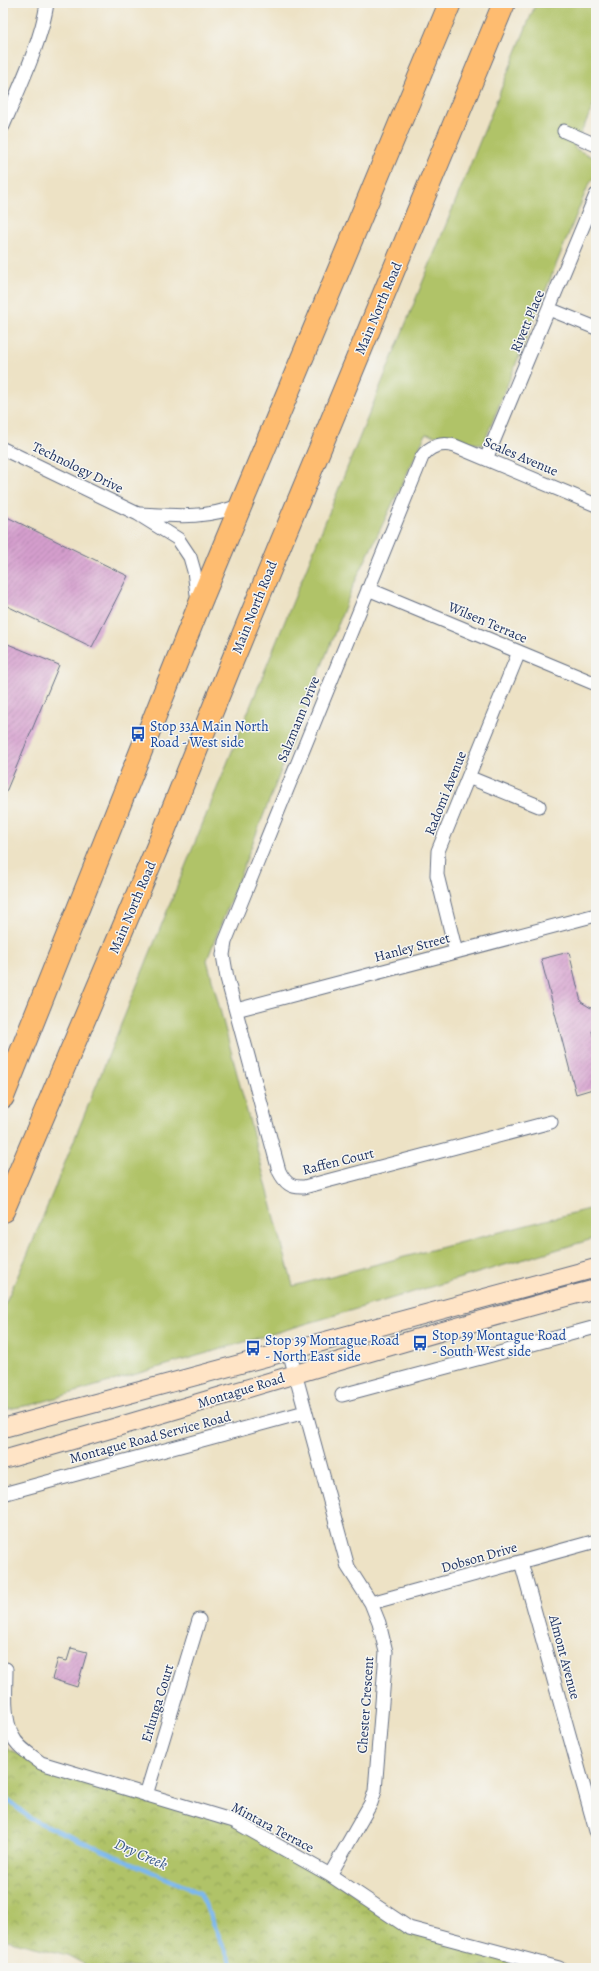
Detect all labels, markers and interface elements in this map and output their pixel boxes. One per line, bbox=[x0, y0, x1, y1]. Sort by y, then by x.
street label: Main North Road bbox=[350, 259, 407, 357]
street label: Rivett Place bbox=[506, 287, 549, 355]
street label: Scales Avenue bbox=[481, 432, 561, 481]
street label: Technology Drive bbox=[29, 437, 126, 498]
street label: Main North Road bbox=[227, 557, 282, 657]
street label: Wilsen Terrace bbox=[444, 597, 530, 648]
street label: Salzmann Drive bbox=[273, 673, 324, 765]
place label: Stop 33A Main North Road - West side bbox=[150, 717, 269, 752]
bus stop icon: Stop 33A Main North Road - West side bbox=[129, 725, 147, 743]
street label: Radomi Avenue bbox=[420, 748, 471, 838]
street label: Main North Road bbox=[104, 858, 161, 956]
street label: Hanley Street bbox=[372, 928, 452, 967]
street label: Raffen Court bbox=[300, 1143, 376, 1180]
place label: Stop 39 Montague Road - South West side bbox=[432, 1326, 567, 1361]
place label: Stop 39 Montague Road - North East side bbox=[265, 1331, 400, 1366]
bus stop icon: Stop 39 Montague Road - South West side bbox=[411, 1334, 429, 1352]
bus stop icon: Stop 39 Montague Road - North East side bbox=[244, 1339, 262, 1357]
street label: Montague Road bbox=[195, 1368, 287, 1413]
street label: Montague Road Service Road bbox=[67, 1407, 233, 1468]
street label: Dobson Drive bbox=[439, 1538, 519, 1577]
street label: Almont Avenue bbox=[544, 1612, 585, 1701]
street label: Chester Crescent bbox=[353, 1656, 378, 1754]
street label: Erlunga Court bbox=[137, 1661, 179, 1745]
street label: Mintara Terrace bbox=[228, 1798, 317, 1857]
water label: Dry Creek bbox=[111, 1834, 171, 1875]

